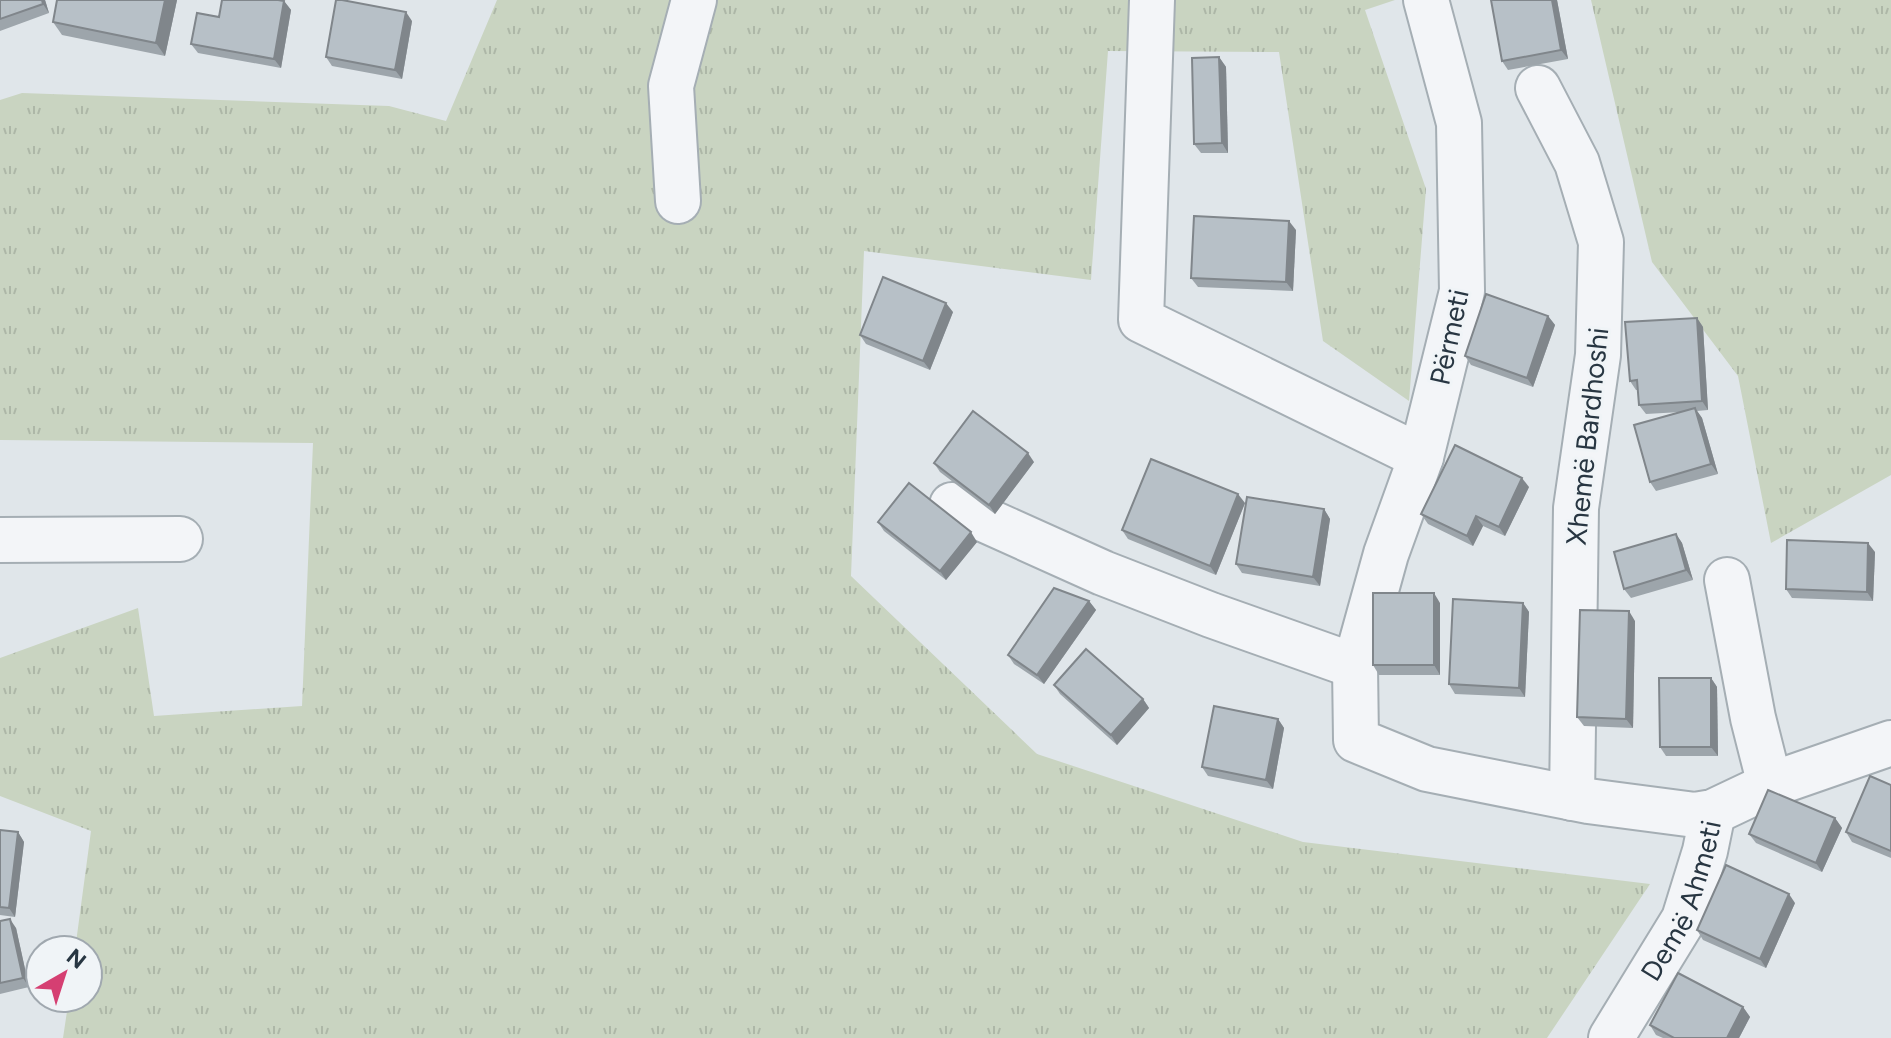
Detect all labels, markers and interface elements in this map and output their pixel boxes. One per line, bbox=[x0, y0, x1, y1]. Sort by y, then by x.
street label: Përmeti bbox=[1422, 286, 1476, 388]
street label: Xhemë Bardhoshi bbox=[1559, 326, 1615, 546]
street label: Demë Ahmeti bbox=[1633, 817, 1728, 987]
north arrow bbox=[24, 934, 104, 1014]
text: N bbox=[61, 943, 91, 975]

